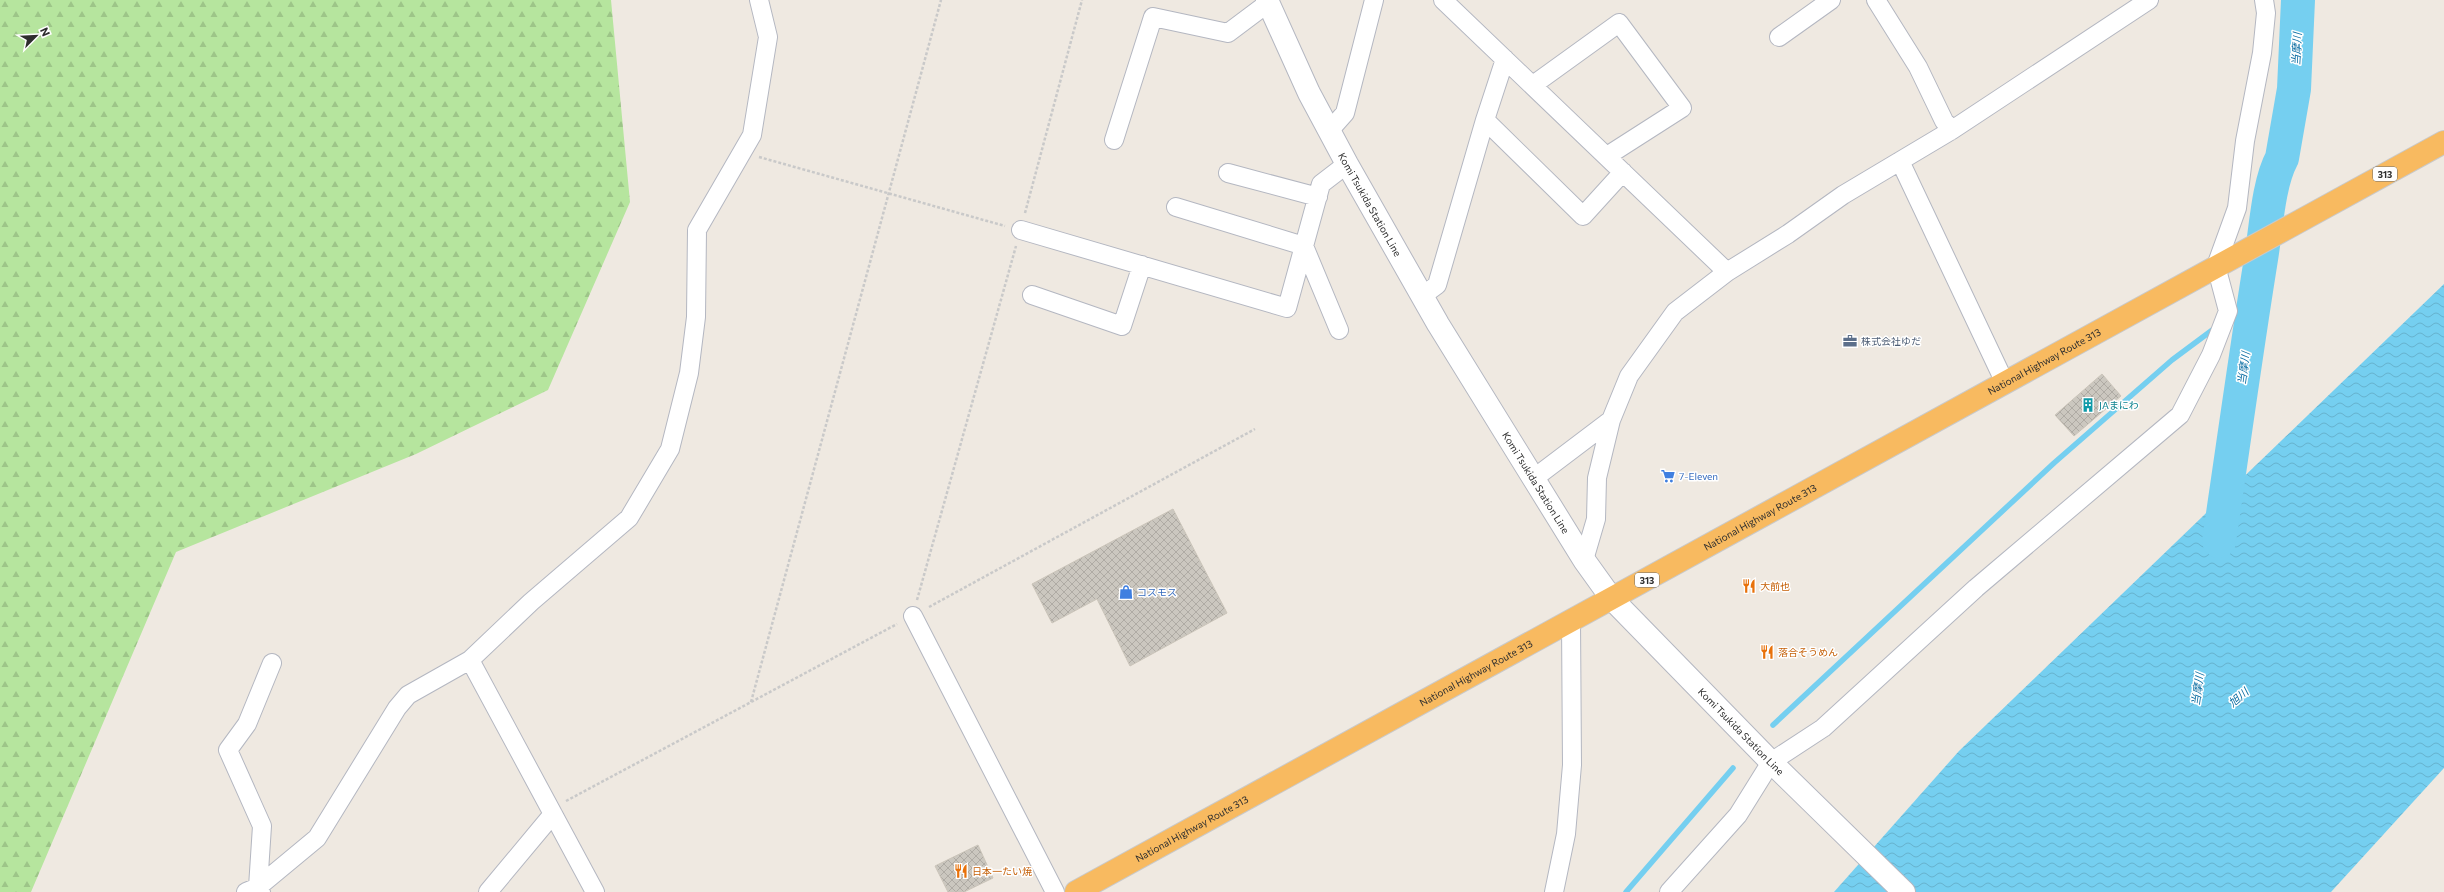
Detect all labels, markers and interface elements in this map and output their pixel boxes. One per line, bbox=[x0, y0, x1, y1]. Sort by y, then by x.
north arrow bbox=[16, 16, 56, 56]
text: N bbox=[38, 25, 53, 38]
water label: 当摩川 bbox=[2289, 31, 2303, 66]
street label: Komi Tsukida Station Line bbox=[1336, 150, 1404, 258]
road number: 313 bbox=[2373, 167, 2397, 181]
street label: National Highway Route 313 bbox=[1985, 325, 2103, 397]
office icon: 株式会社ゆだ bbox=[1842, 333, 1858, 349]
place label: 株式会社ゆだ bbox=[1861, 335, 1921, 347]
water label: 当摩川 bbox=[2234, 350, 2252, 385]
building icon: JAまにわ bbox=[2080, 397, 2096, 413]
place label: JAまにわ bbox=[2099, 399, 2139, 411]
street label: Komi Tsukida Station Line bbox=[1500, 430, 1572, 535]
supermarket icon: 7-Eleven bbox=[1660, 468, 1676, 484]
place label: 7-Eleven bbox=[1679, 470, 1718, 482]
street label: National Highway Route 313 bbox=[1701, 481, 1819, 553]
road number: 313 bbox=[1635, 573, 1659, 587]
restaurant icon: 大前也 bbox=[1741, 578, 1757, 594]
place label: 大前也 bbox=[1760, 580, 1790, 592]
shop icon: コスモス bbox=[1118, 584, 1134, 600]
place label: コスモス bbox=[1137, 586, 1177, 598]
street label: National Highway Route 313 bbox=[1417, 637, 1535, 709]
restaurant icon: 落合そうめん bbox=[1759, 644, 1775, 660]
place label: 落合そうめん bbox=[1778, 646, 1838, 658]
water label: 当摩川 bbox=[2188, 671, 2206, 706]
water label: 旭川 bbox=[2225, 684, 2251, 709]
street label: Komi Tsukida Station Line bbox=[1696, 685, 1786, 777]
street label: National Highway Route 313 bbox=[1133, 793, 1251, 864]
restaurant icon: 日本一たい焼 bbox=[953, 863, 969, 879]
place label: 日本一たい焼 bbox=[972, 865, 1032, 877]

